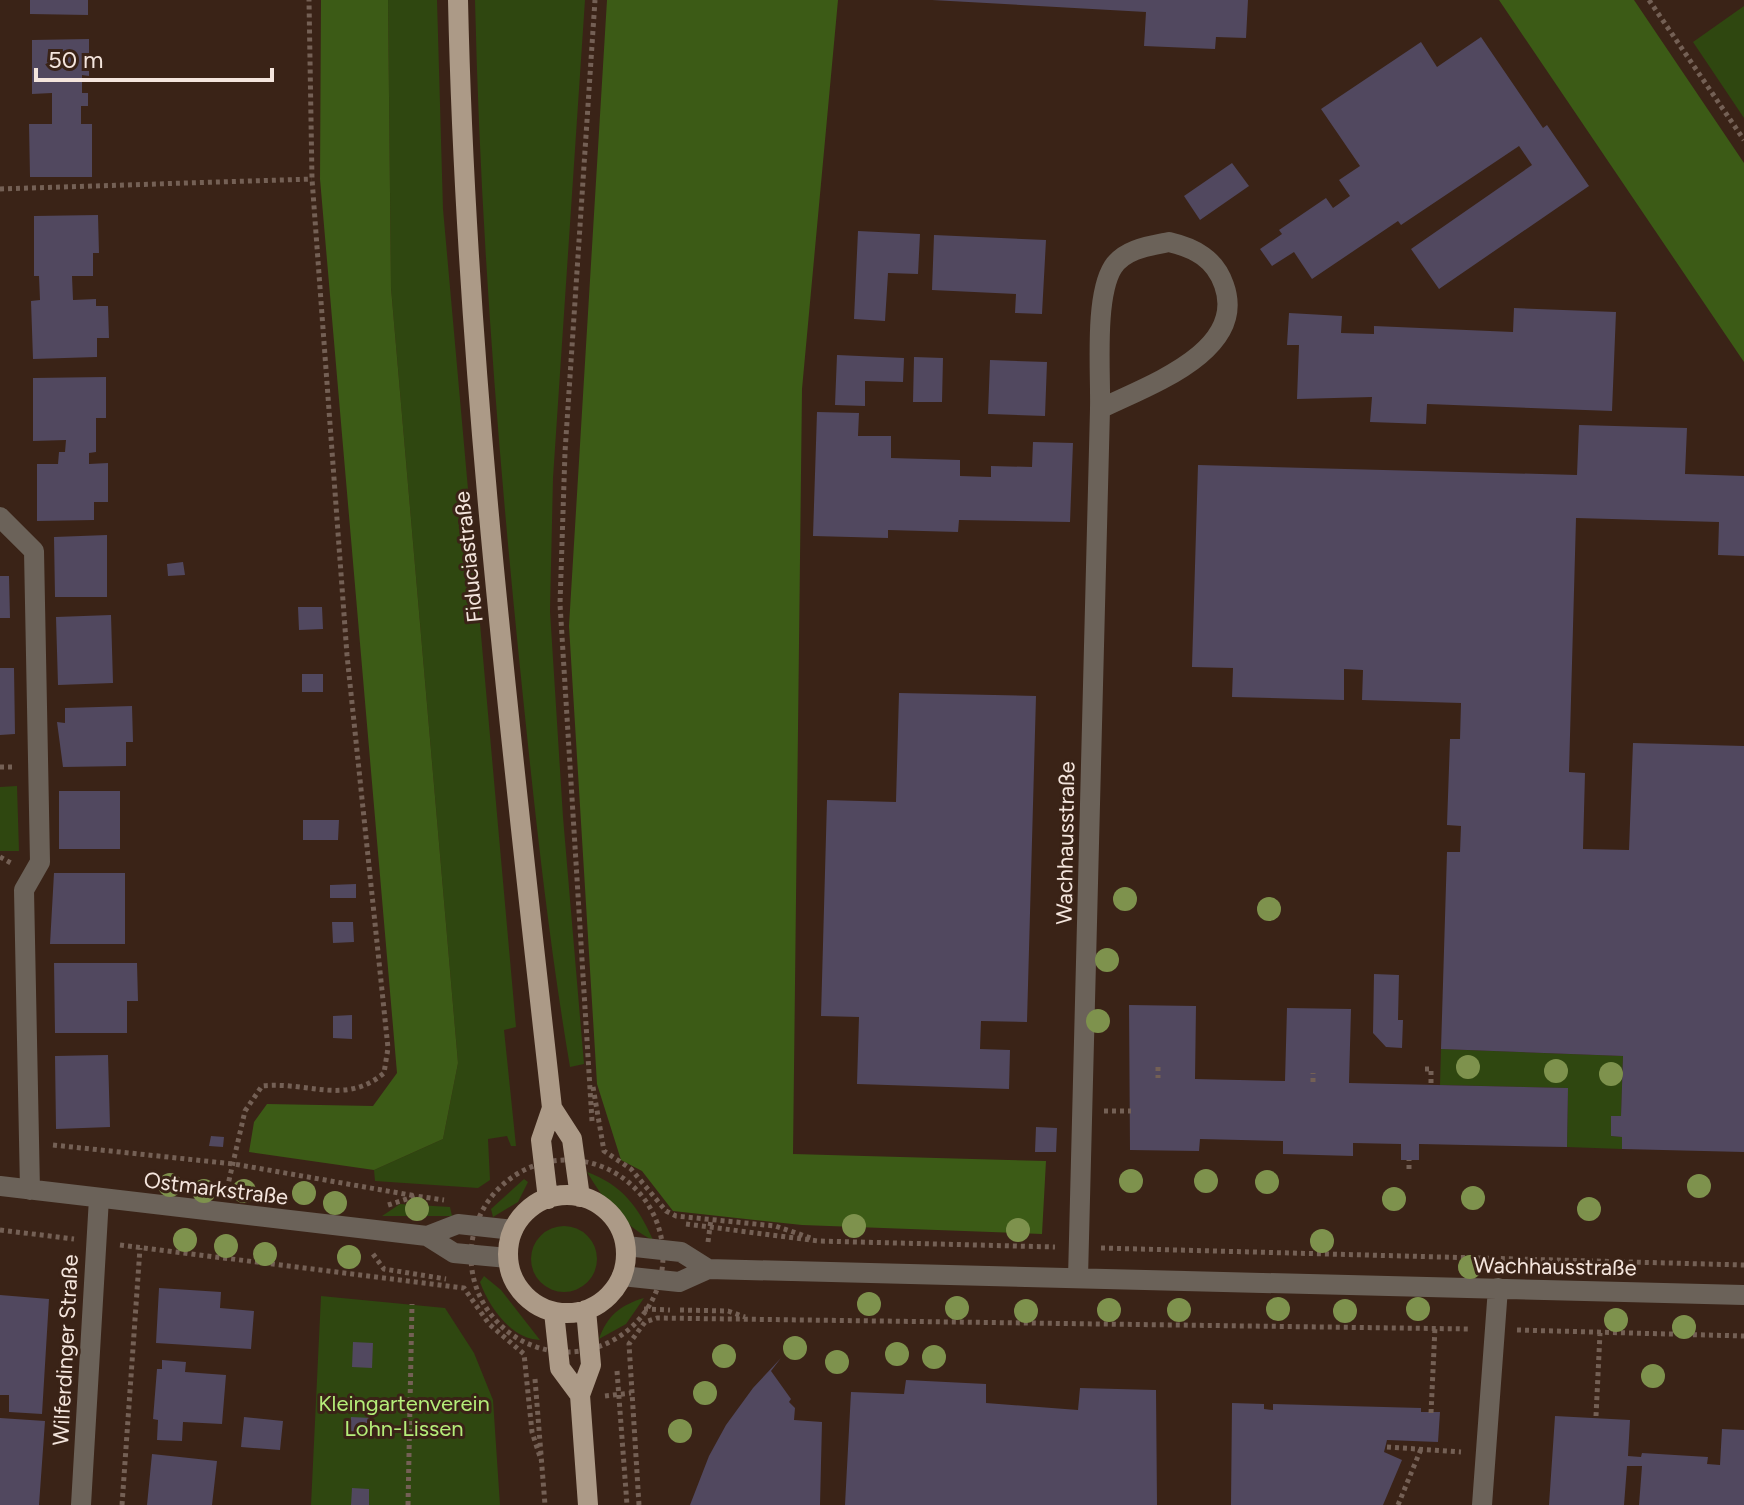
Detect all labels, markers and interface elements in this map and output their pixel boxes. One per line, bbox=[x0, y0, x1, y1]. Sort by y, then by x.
scale bar bbox=[36, 32, 272, 82]
text: 50 m bbox=[48, 45, 104, 74]
street label: Fiduciastraße bbox=[448, 490, 489, 624]
street label: Wachhausstraße bbox=[1051, 761, 1080, 925]
street label: Ostmarkstraße bbox=[142, 1166, 290, 1211]
street label: Wachhausstraße bbox=[1473, 1252, 1637, 1281]
street label: Wilferdinger Straße bbox=[47, 1254, 84, 1446]
park label: Kleingartenverein Lohn-Lissen bbox=[318, 1390, 490, 1442]

